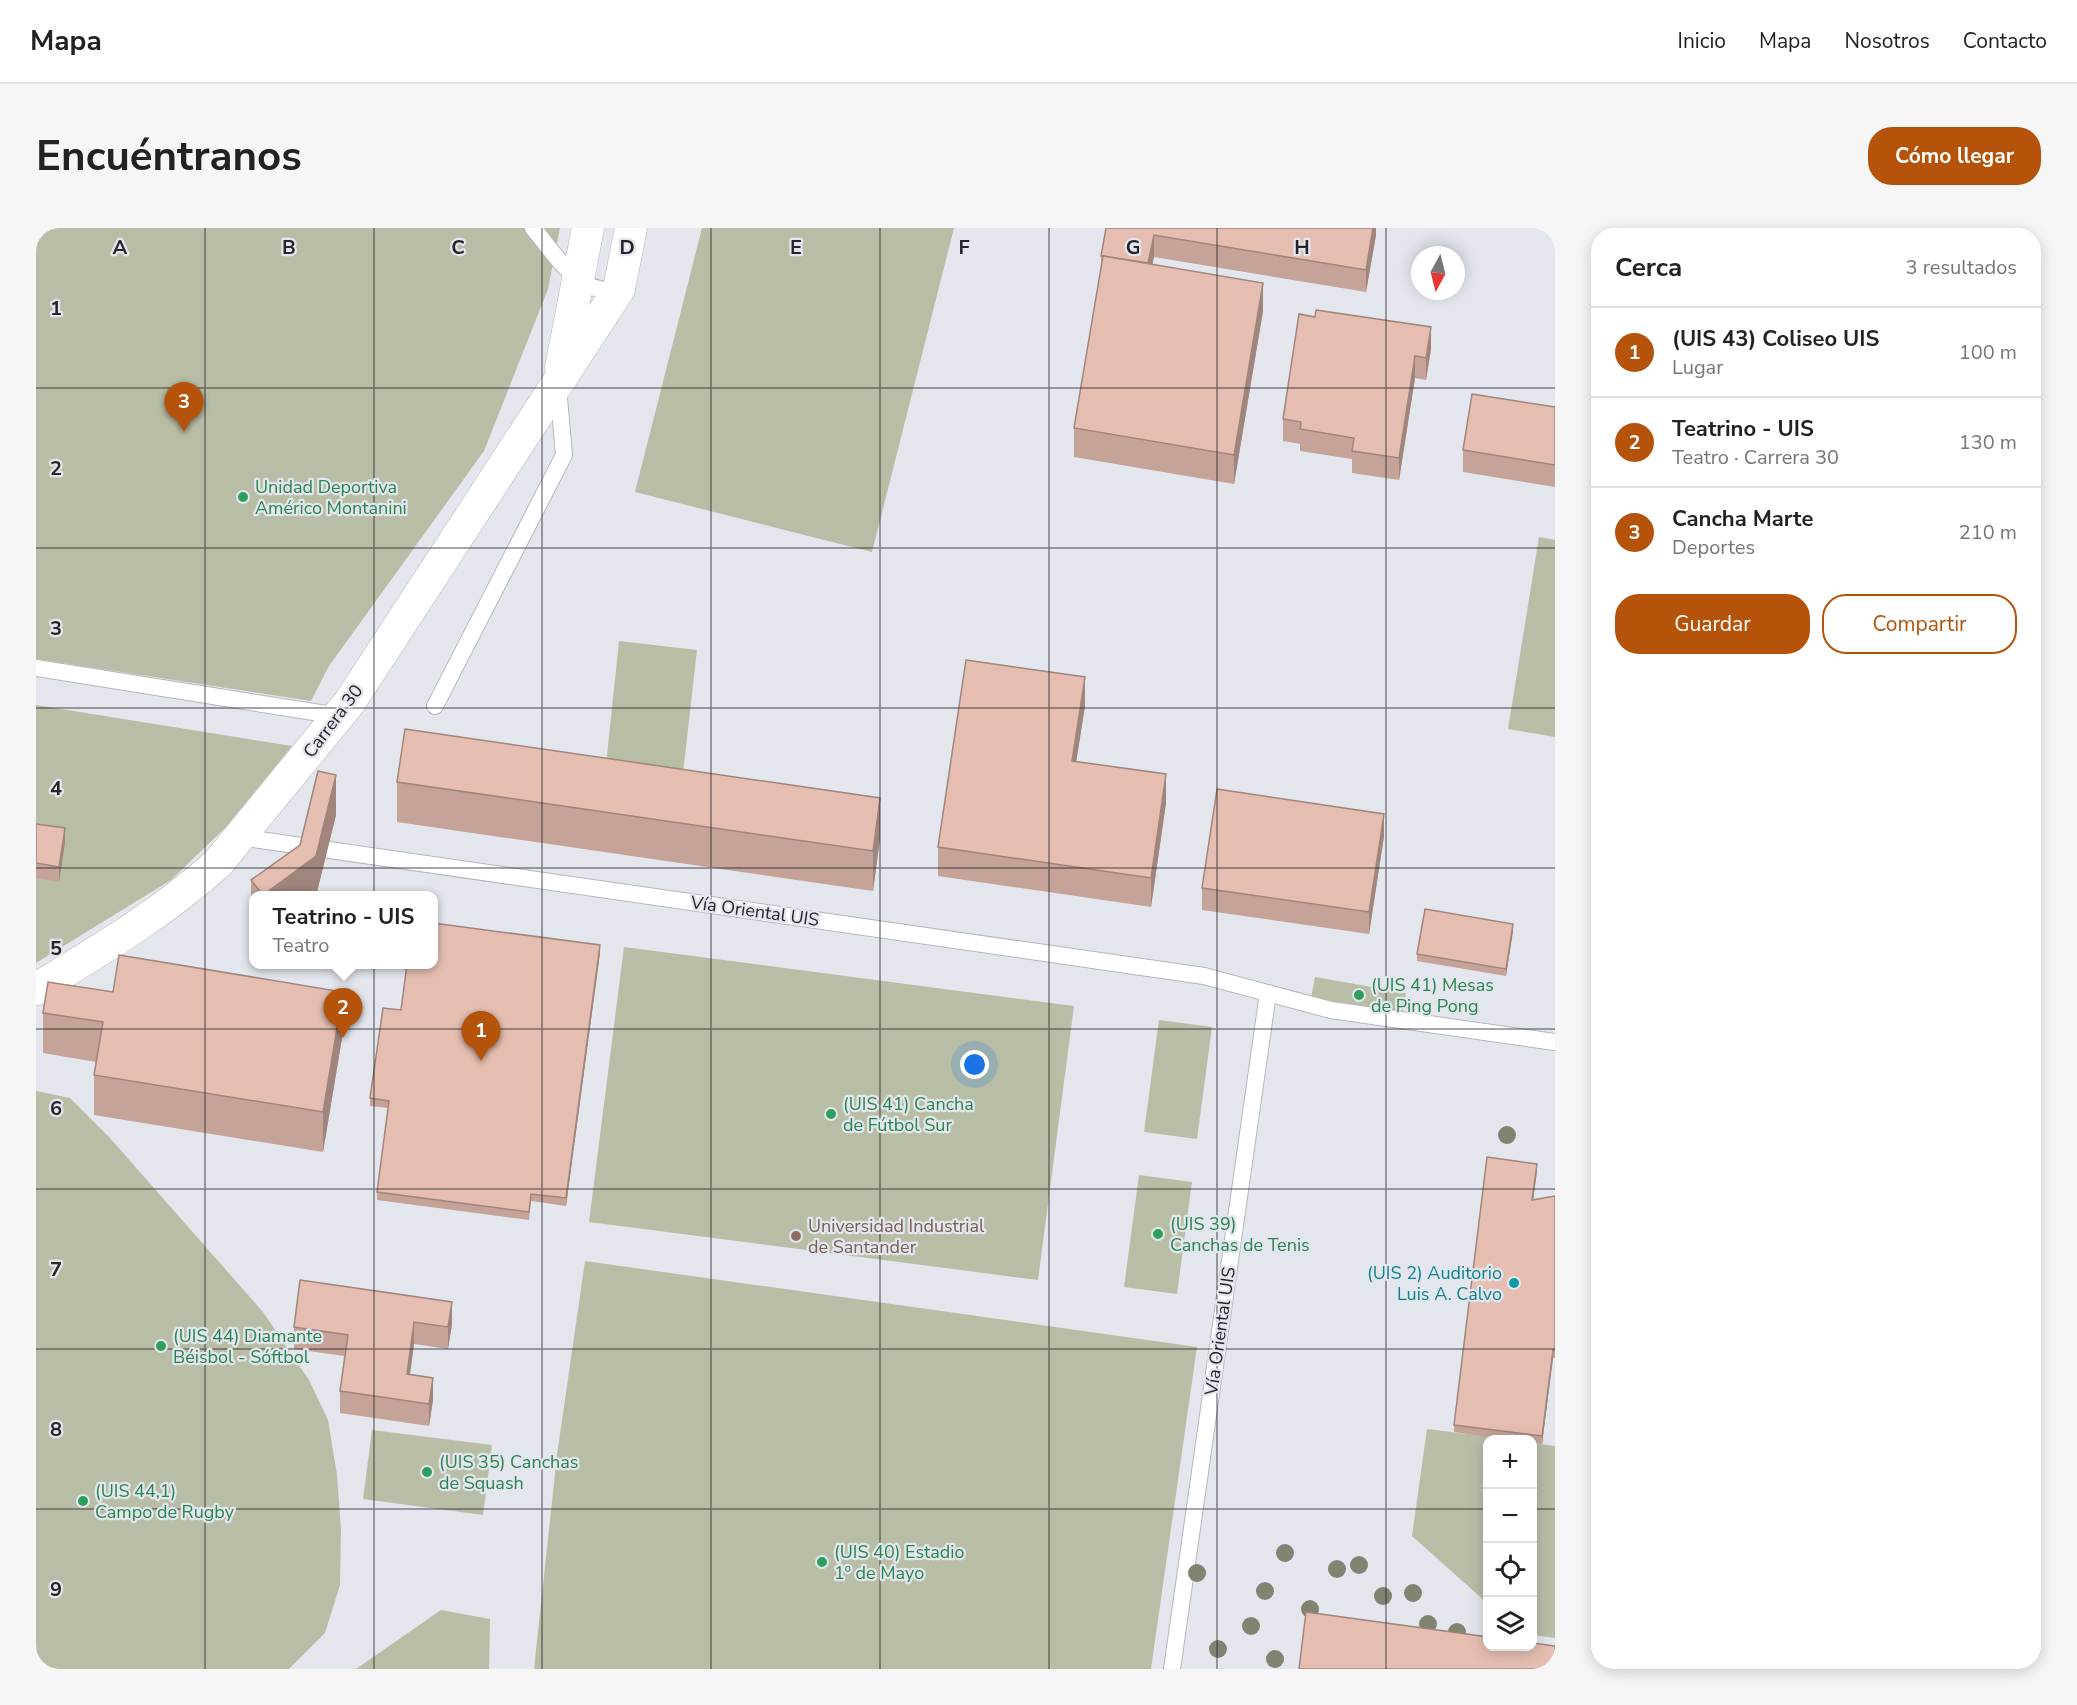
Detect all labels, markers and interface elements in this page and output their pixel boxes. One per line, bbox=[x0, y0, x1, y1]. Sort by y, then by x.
text: Mapa bbox=[30, 22, 102, 60]
text: Inicio bbox=[1678, 27, 1726, 55]
text: Mapa bbox=[1759, 27, 1811, 55]
text: Nosotros bbox=[1844, 27, 1930, 55]
text: Contacto bbox=[1963, 27, 2047, 55]
button: Cómo llegar bbox=[1868, 127, 2041, 185]
text: Encuéntranos bbox=[36, 128, 302, 185]
text: A bbox=[113, 234, 128, 261]
text: B bbox=[282, 234, 296, 261]
text: C bbox=[451, 234, 465, 261]
text: D bbox=[619, 234, 635, 261]
text: E bbox=[790, 234, 802, 261]
text: F bbox=[958, 234, 970, 261]
text: G bbox=[1126, 234, 1140, 261]
text: H bbox=[1294, 234, 1310, 261]
north arrow bbox=[1411, 246, 1465, 300]
text: Cerca bbox=[1615, 250, 1682, 285]
text: 3 resultados bbox=[1906, 254, 2017, 281]
text: 1 bbox=[50, 295, 62, 322]
text: (UIS 43) Coliseo UIS bbox=[1672, 324, 1879, 354]
text: 1 bbox=[1629, 339, 1641, 366]
text: 100 m bbox=[1959, 339, 2017, 366]
text: Lugar bbox=[1672, 354, 1723, 381]
pin: 3 bbox=[164, 382, 204, 432]
text: Teatrino - UIS bbox=[1672, 414, 1814, 444]
text: 2 bbox=[1629, 429, 1641, 456]
text: 130 m bbox=[1959, 429, 2017, 456]
text: Teatro · Carrera 30 bbox=[1672, 444, 1839, 471]
text: 2 bbox=[50, 455, 62, 482]
place label: Unidad Deportiva Américo Montanini bbox=[255, 475, 407, 520]
marker: Unidad Deportiva Américo Montanini bbox=[236, 490, 250, 504]
text: Cancha Marte bbox=[1672, 504, 1813, 534]
text: 3 bbox=[1629, 519, 1641, 546]
text: 210 m bbox=[1959, 519, 2017, 546]
text: Deportes bbox=[1672, 534, 1755, 561]
button: Guardar bbox=[1615, 594, 1810, 654]
button: Compartir bbox=[1822, 594, 2017, 654]
text: 3 bbox=[50, 615, 62, 642]
street label: Carrera 30 bbox=[298, 680, 368, 762]
text: 4 bbox=[50, 775, 62, 802]
street label: Vía Oriental UIS bbox=[688, 890, 821, 932]
popup bbox=[249, 891, 438, 969]
text: Teatrino - UIS bbox=[273, 902, 414, 932]
text: Teatro bbox=[273, 932, 329, 959]
text: 5 bbox=[50, 935, 62, 962]
place label: (UIS 41) Mesas de Ping Pong bbox=[1371, 973, 1494, 1018]
pin: 2 bbox=[324, 988, 362, 1038]
marker: (UIS 41) Mesas de Ping Pong bbox=[1352, 988, 1366, 1002]
pin: 1 bbox=[462, 1012, 500, 1061]
your location bbox=[960, 1050, 989, 1079]
place label: (UIS 41) Cancha de Fútbol Sur bbox=[843, 1092, 974, 1137]
text: 6 bbox=[50, 1095, 62, 1122]
marker: (UIS 41) Cancha de Fútbol Sur bbox=[824, 1107, 838, 1121]
place label: (UIS 39) Canchas de Tenis bbox=[1170, 1212, 1310, 1257]
place label: Universidad Industrial de Santander bbox=[808, 1214, 985, 1259]
marker: (UIS 39) Canchas de Tenis bbox=[1151, 1227, 1165, 1241]
marker: Universidad Industrial de Santander bbox=[789, 1229, 803, 1243]
text: 7 bbox=[50, 1256, 62, 1283]
place label: (UIS 2) Auditorio Luis A. Calvo bbox=[1367, 1261, 1502, 1306]
street label: Vía Oriental UIS bbox=[1199, 1265, 1241, 1398]
marker: (UIS 2) Auditorio Luis A. Calvo bbox=[1507, 1276, 1521, 1290]
place label: (UIS 44) Diamante Béisbol - Sóftbol bbox=[173, 1324, 322, 1369]
marker: (UIS 44) Diamante Béisbol - Sóftbol bbox=[154, 1339, 168, 1353]
text: 8 bbox=[50, 1416, 62, 1443]
map controls bbox=[1483, 1435, 1537, 1651]
button: + bbox=[1483, 1435, 1537, 1489]
place label: (UIS 35) Canchas de Squash bbox=[439, 1450, 578, 1495]
marker: (UIS 35) Canchas de Squash bbox=[420, 1465, 434, 1479]
place label: (UIS 44,1) Campo de Rugby bbox=[95, 1479, 235, 1524]
button: − bbox=[1483, 1489, 1537, 1543]
marker: (UIS 44,1) Campo de Rugby bbox=[76, 1494, 90, 1508]
place label: (UIS 40) Estadio 1º de Mayo bbox=[834, 1540, 965, 1585]
button: locate bbox=[1483, 1543, 1537, 1597]
marker: (UIS 40) Estadio 1º de Mayo bbox=[815, 1555, 829, 1569]
text: 9 bbox=[50, 1576, 62, 1603]
button: layers bbox=[1483, 1597, 1537, 1651]

